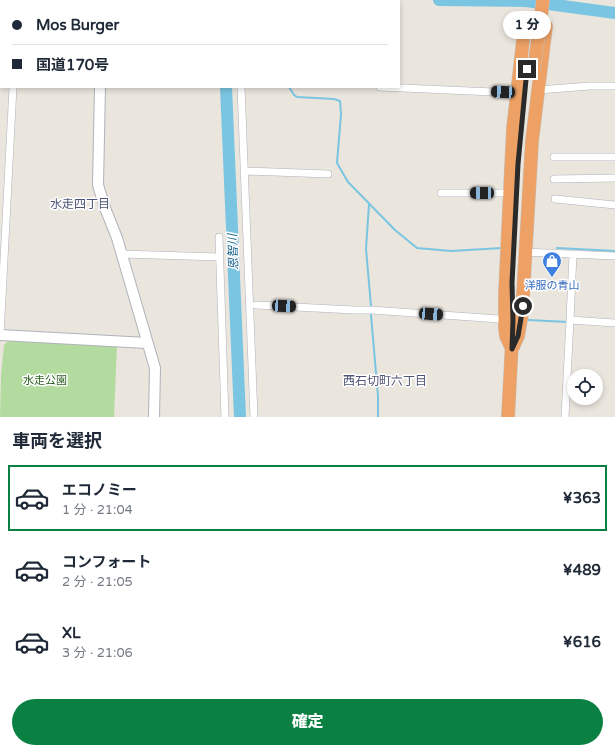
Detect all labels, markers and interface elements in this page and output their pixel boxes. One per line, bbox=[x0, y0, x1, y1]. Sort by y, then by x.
callout: 1 分 bbox=[503, 11, 551, 39]
text: Mos Burger bbox=[36, 16, 119, 34]
text: 1 分 bbox=[515, 17, 539, 33]
text: 国道170号 bbox=[36, 56, 109, 74]
route end bbox=[518, 60, 536, 78]
car bbox=[491, 85, 515, 99]
car bbox=[470, 187, 494, 199]
district label: 水走四丁目 bbox=[50, 197, 110, 211]
water label: 恩智川 bbox=[225, 232, 241, 270]
shop icon: 洋服の青山 bbox=[541, 250, 563, 278]
place label: 洋服の青山 bbox=[525, 279, 580, 292]
route start bbox=[514, 297, 532, 315]
car bbox=[272, 299, 296, 313]
car bbox=[419, 307, 443, 321]
map controls bbox=[567, 369, 603, 405]
button: locate bbox=[567, 369, 603, 405]
park label: 水走公園 bbox=[23, 374, 67, 387]
district label: 西石切町六丁目 bbox=[343, 374, 427, 388]
text: 車両を選択 bbox=[12, 430, 102, 452]
icon: car bbox=[14, 480, 50, 516]
text: エコノミー bbox=[62, 481, 137, 499]
text: ¥363 bbox=[563, 489, 601, 507]
text: 1 分 · 21:04 bbox=[62, 502, 133, 518]
icon: car bbox=[14, 552, 50, 588]
text: コンフォート bbox=[62, 553, 152, 571]
text: ¥489 bbox=[563, 561, 601, 579]
text: 2 分 · 21:05 bbox=[62, 574, 133, 590]
icon: car bbox=[14, 624, 50, 660]
text: XL bbox=[62, 624, 81, 642]
text: ¥616 bbox=[563, 633, 601, 651]
text: 3 分 · 21:06 bbox=[62, 645, 133, 661]
button: 確定 bbox=[12, 699, 603, 745]

